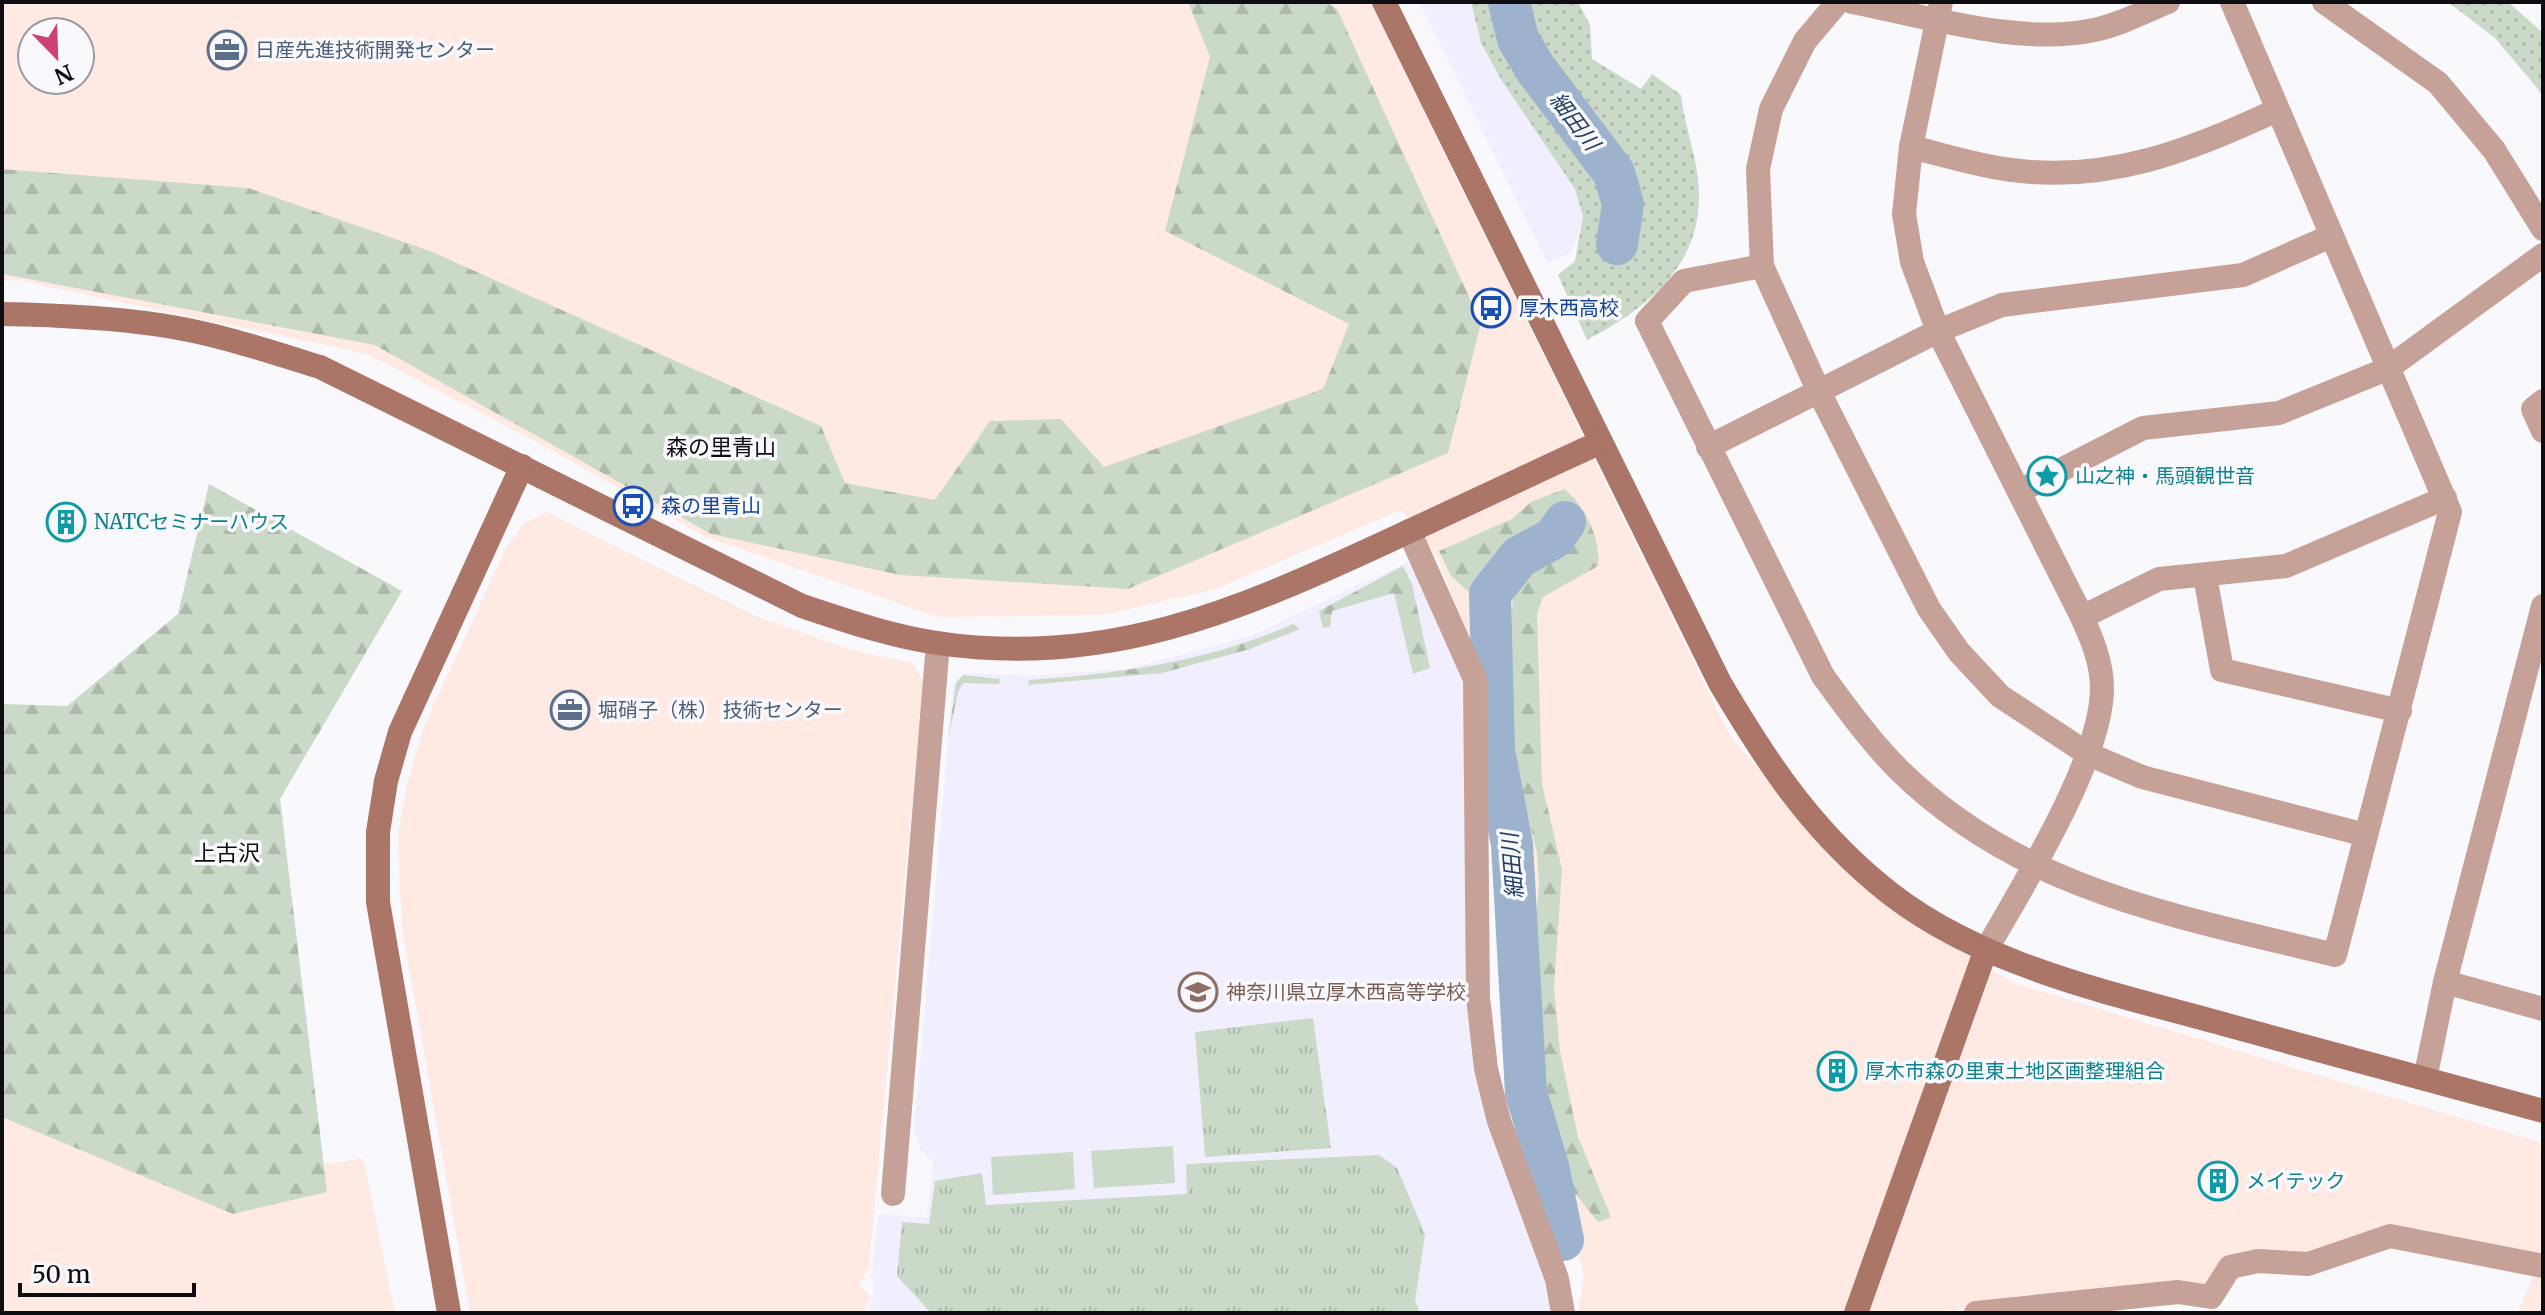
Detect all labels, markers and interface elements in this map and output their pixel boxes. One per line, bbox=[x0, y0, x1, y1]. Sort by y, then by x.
north arrow bbox=[16, 16, 96, 96]
office icon: 日産先進技術開発センター bbox=[206, 29, 248, 71]
place label: 日産先進技術開発センター bbox=[255, 37, 495, 62]
text: N bbox=[50, 58, 77, 91]
water label: 細田川 bbox=[1544, 86, 1607, 157]
bus stop icon: 厚木西高校 bbox=[1470, 287, 1512, 329]
place label: 厚木西高校 bbox=[1519, 295, 1619, 320]
district label: 森の里青山 bbox=[666, 433, 776, 461]
place icon: 山之神・馬頭観世音 bbox=[2026, 455, 2068, 497]
place label: 山之神・馬頭観世音 bbox=[2075, 463, 2255, 488]
bus stop icon: 森の里青山 bbox=[612, 485, 654, 527]
place label: 森の里青山 bbox=[661, 493, 761, 518]
building icon: NATCセミナーハウス bbox=[45, 501, 87, 543]
place label: NATCセミナーハウス bbox=[94, 509, 289, 534]
office icon: 堀硝子（株） 技術センター bbox=[549, 689, 591, 731]
place label: 堀硝子（株） 技術センター bbox=[598, 697, 843, 722]
water label: 細田川 bbox=[1495, 830, 1529, 900]
district label: 上古沢 bbox=[194, 839, 260, 867]
school or university icon: 神奈川県立厚木西高等学校 bbox=[1177, 971, 1219, 1013]
place label: 神奈川県立厚木西高等学校 bbox=[1226, 979, 1466, 1004]
building icon: 厚木市森の里東土地区画整理組合 bbox=[1816, 1050, 1858, 1092]
place label: 厚木市森の里東土地区画整理組合 bbox=[1865, 1058, 2165, 1083]
building icon: メイテック bbox=[2197, 1160, 2239, 1202]
place label: メイテック bbox=[2246, 1168, 2346, 1193]
scale bar bbox=[20, 1247, 194, 1297]
text: 50 m bbox=[32, 1259, 91, 1290]

